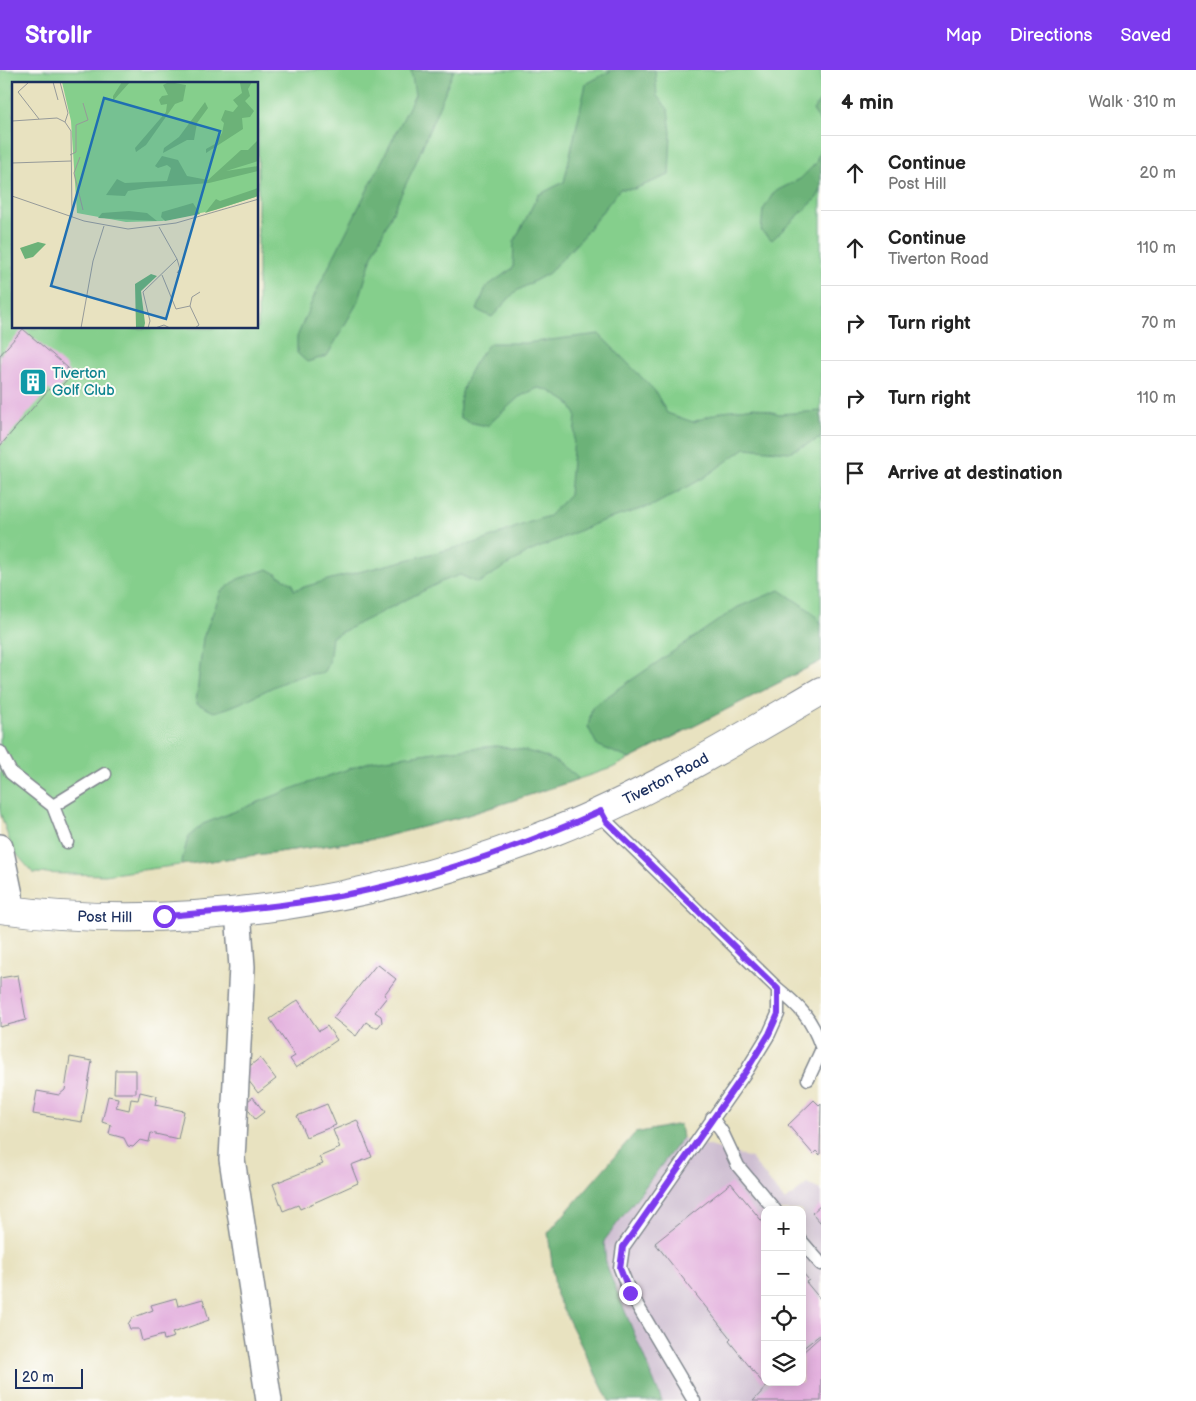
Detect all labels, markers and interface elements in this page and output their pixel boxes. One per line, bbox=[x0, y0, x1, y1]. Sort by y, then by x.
text: Strollr bbox=[25, 21, 92, 50]
text: Map bbox=[946, 25, 982, 46]
text: Directions bbox=[1010, 25, 1092, 46]
text: Saved bbox=[1120, 25, 1171, 46]
inset map bbox=[12, 82, 259, 329]
text: 4 min bbox=[841, 90, 894, 115]
text: Walk · 310 m bbox=[1088, 93, 1176, 112]
text: Continue bbox=[888, 152, 966, 175]
icon: ahead bbox=[841, 159, 869, 187]
text: 20 m bbox=[1140, 164, 1176, 183]
text: Post Hill bbox=[888, 175, 946, 194]
text: Continue bbox=[888, 227, 966, 250]
icon: ahead bbox=[841, 234, 869, 262]
text: 110 m bbox=[1137, 239, 1176, 258]
text: Tiverton Road bbox=[888, 250, 989, 269]
icon: right bbox=[841, 309, 869, 337]
text: Turn right bbox=[888, 312, 971, 335]
text: 70 m bbox=[1141, 314, 1176, 333]
place label: Tiverton Golf Club bbox=[52, 364, 115, 400]
building icon: Tiverton Golf Club bbox=[18, 367, 48, 397]
icon: right bbox=[841, 384, 869, 412]
text: Turn right bbox=[888, 387, 971, 410]
text: 110 m bbox=[1137, 389, 1176, 408]
icon: arrive bbox=[841, 459, 869, 487]
text: Arrive at destination bbox=[888, 462, 1063, 485]
street label: Tiverton Road bbox=[620, 748, 712, 809]
route start bbox=[153, 905, 176, 928]
street label: Post Hill bbox=[77, 907, 132, 927]
map controls bbox=[761, 1206, 806, 1386]
button: + bbox=[761, 1206, 806, 1251]
button: − bbox=[761, 1251, 806, 1296]
route end bbox=[619, 1282, 642, 1305]
button: locate bbox=[761, 1296, 806, 1341]
button: layers bbox=[761, 1341, 806, 1386]
scale bar bbox=[15, 1366, 82, 1389]
text: 20 m bbox=[22, 1369, 54, 1386]

